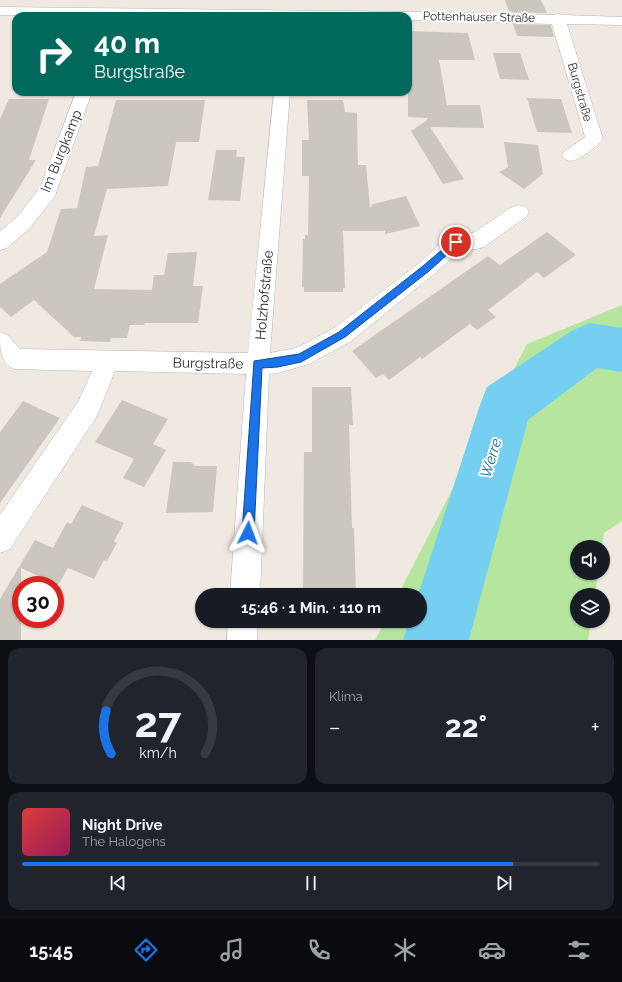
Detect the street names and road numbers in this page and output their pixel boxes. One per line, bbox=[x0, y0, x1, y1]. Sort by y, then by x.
street label: Pottenhauser Straße bbox=[423, 9, 535, 25]
street label: Burgstraße bbox=[565, 61, 595, 123]
street label: Im Burgkamp bbox=[37, 107, 85, 195]
street label: Holzhofstraße bbox=[252, 249, 276, 341]
street label: Burgstraße bbox=[172, 354, 244, 372]

